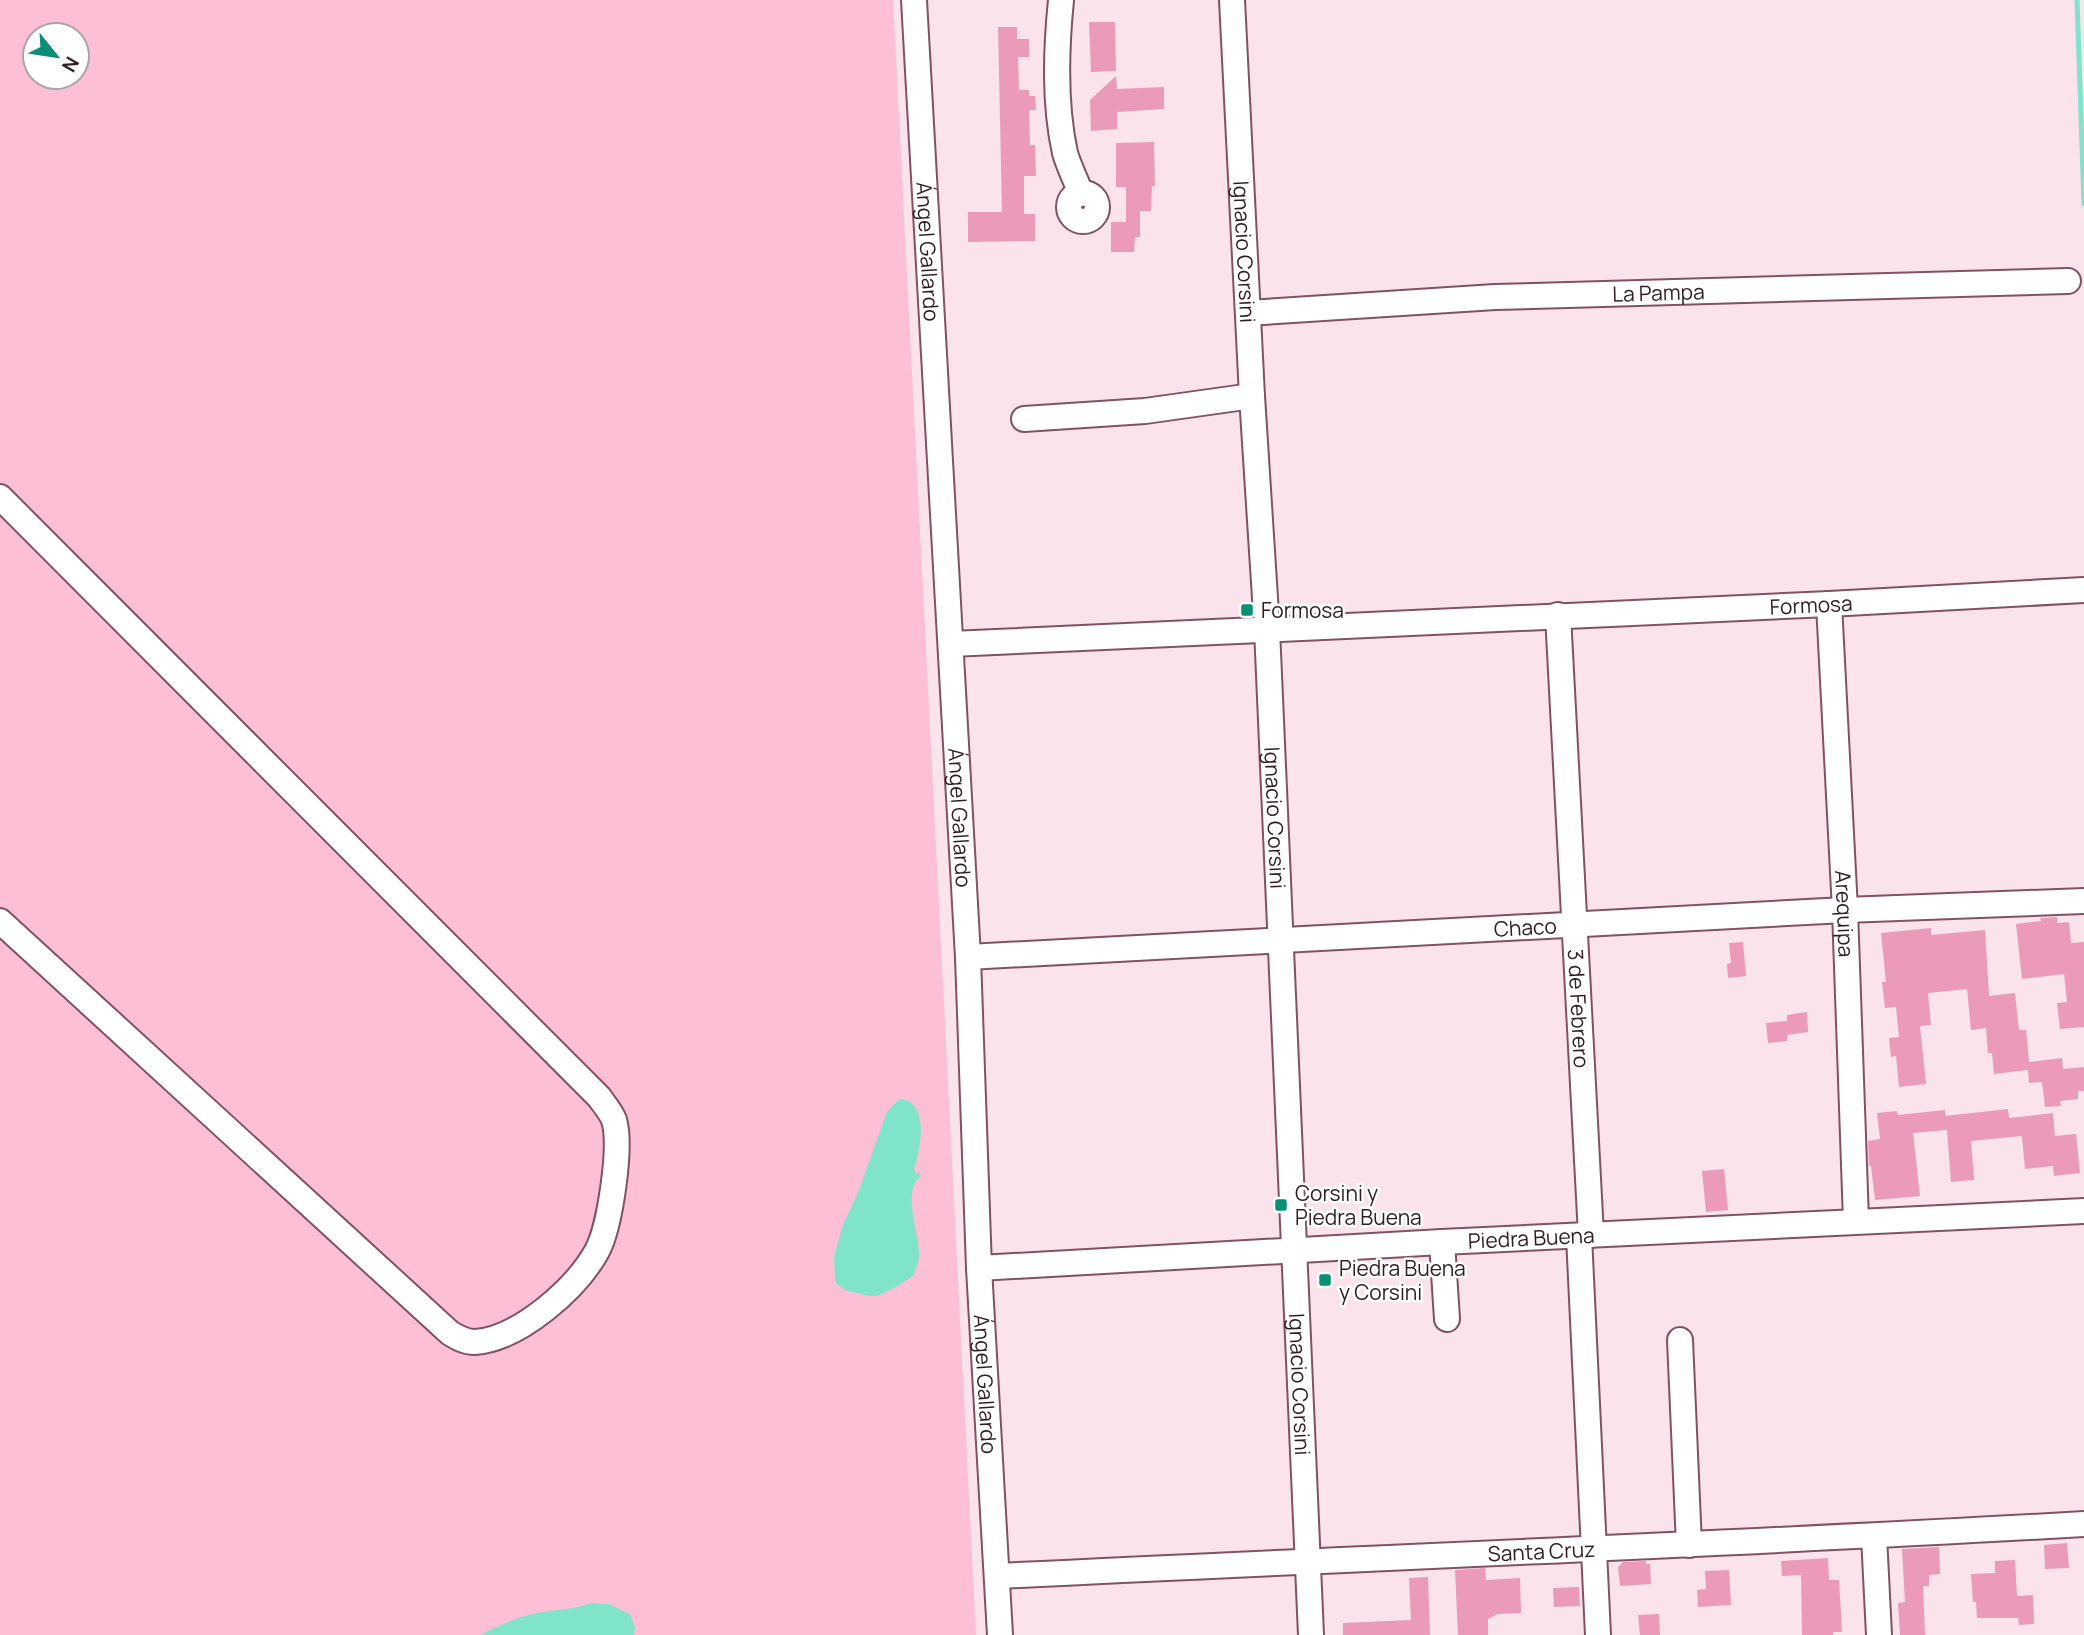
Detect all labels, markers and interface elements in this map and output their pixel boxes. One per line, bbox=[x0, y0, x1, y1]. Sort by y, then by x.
north arrow bbox=[21, 21, 91, 91]
text: N bbox=[56, 52, 85, 77]
street label: Ignacio Corsini bbox=[1227, 180, 1262, 323]
street label: Ángel Gallardo bbox=[910, 181, 946, 322]
street label: La Pampa bbox=[1612, 277, 1705, 308]
street label: Formosa bbox=[1769, 589, 1853, 621]
place label: Formosa bbox=[1261, 596, 1344, 624]
marker: Formosa bbox=[1239, 602, 1255, 618]
street label: Ignacio Corsini bbox=[1258, 746, 1292, 890]
street label: Ángel Gallardo bbox=[942, 747, 978, 888]
street label: Arequipa bbox=[1829, 869, 1861, 958]
street label: Chaco bbox=[1493, 911, 1557, 943]
street label: 3 de Febrero bbox=[1562, 948, 1596, 1069]
place label: Corsini y Piedra Buena bbox=[1295, 1179, 1422, 1231]
marker: Corsini y Piedra Buena bbox=[1273, 1197, 1289, 1213]
street label: Piedra Buena bbox=[1467, 1221, 1595, 1255]
place label: Piedra Buena y Corsini bbox=[1339, 1254, 1466, 1306]
marker: Piedra Buena y Corsini bbox=[1317, 1272, 1333, 1288]
street label: Ángel Gallardo bbox=[968, 1313, 1004, 1455]
street label: Ignacio Corsini bbox=[1283, 1313, 1317, 1456]
street label: Santa Cruz bbox=[1487, 1535, 1596, 1567]

